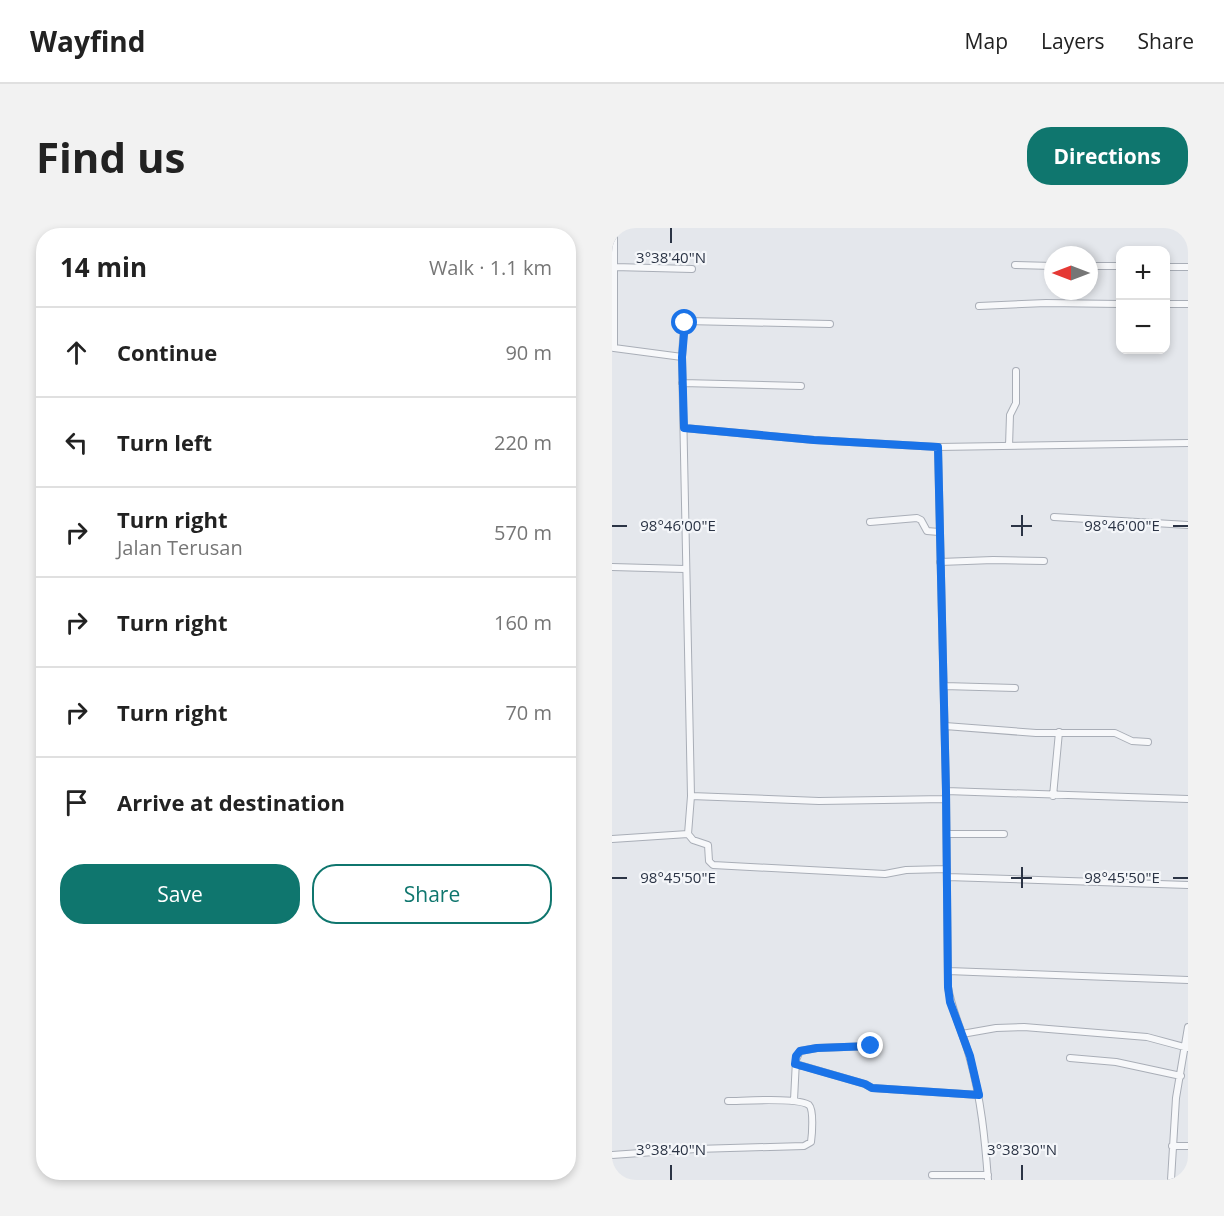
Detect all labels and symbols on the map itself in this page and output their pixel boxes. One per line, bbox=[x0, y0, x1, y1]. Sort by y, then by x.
north arrow bbox=[1044, 246, 1098, 300]
text: 3°38'40"N bbox=[636, 247, 706, 267]
route start bbox=[671, 309, 697, 335]
text: 98°46'00"E bbox=[640, 515, 716, 535]
text: 98°46'00"E bbox=[1084, 515, 1160, 535]
text: 98°45'50"E bbox=[640, 867, 716, 887]
text: 98°45'50"E bbox=[1084, 867, 1160, 887]
route end bbox=[857, 1032, 883, 1058]
text: 3°38'40"N bbox=[636, 1139, 706, 1159]
text: 3°38'30"N bbox=[987, 1139, 1057, 1159]

